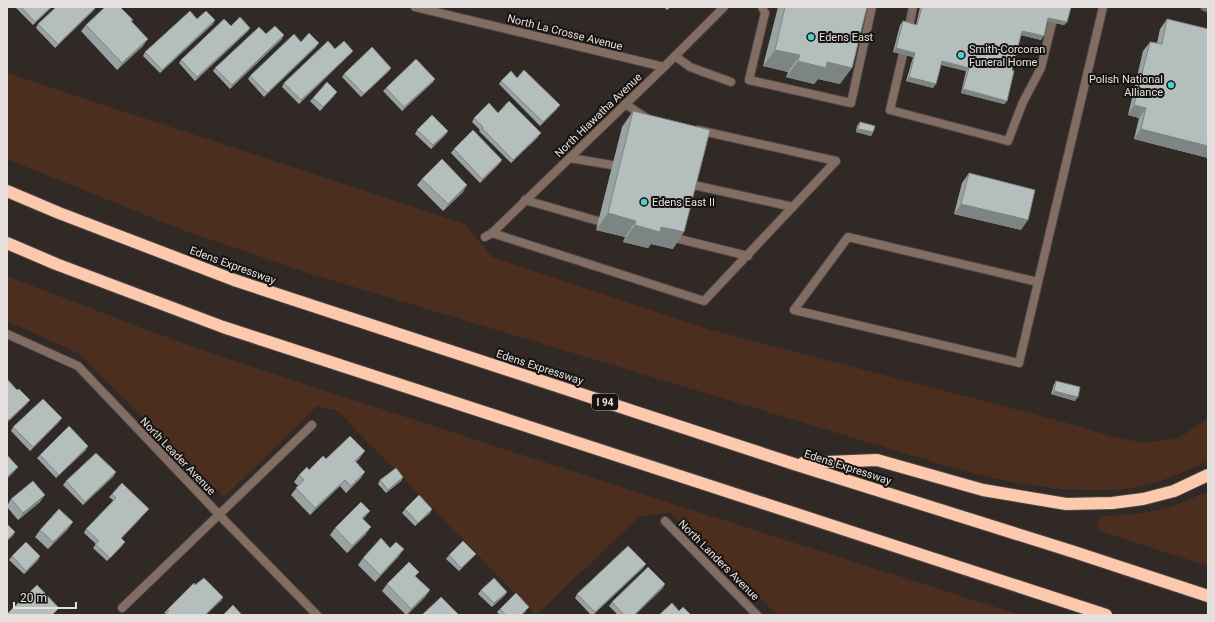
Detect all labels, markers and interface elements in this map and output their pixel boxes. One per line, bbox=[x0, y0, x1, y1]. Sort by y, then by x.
street label: North La Crosse Avenue bbox=[506, 12, 624, 53]
place label: Edens East bbox=[819, 31, 874, 44]
marker: Edens East bbox=[806, 32, 816, 42]
place label: Smith-Corcoran Funeral Home bbox=[969, 43, 1045, 69]
marker: Smith-Corcoran Funeral Home bbox=[956, 50, 966, 60]
street label: North Hiawatha Avenue bbox=[552, 70, 645, 160]
place label: Polish National Alliance bbox=[1089, 73, 1163, 99]
marker: Polish National Alliance bbox=[1166, 80, 1176, 90]
place label: Edens East II bbox=[652, 196, 715, 209]
marker: Edens East II bbox=[639, 197, 649, 207]
street label: Edens Expressway bbox=[188, 244, 278, 287]
street label: Edens Expressway bbox=[495, 347, 586, 388]
road number: I 94 bbox=[592, 394, 618, 410]
street label: North Leader Avenue bbox=[137, 415, 218, 498]
street label: Edens Expressway bbox=[803, 447, 894, 488]
street label: North Landers Avenue bbox=[676, 517, 762, 603]
scale bar bbox=[14, 584, 76, 610]
text: 20 m bbox=[20, 591, 47, 605]

